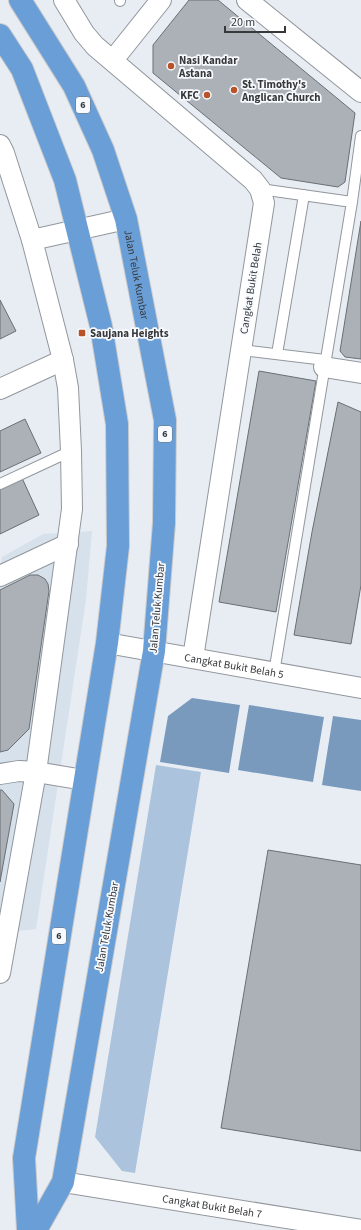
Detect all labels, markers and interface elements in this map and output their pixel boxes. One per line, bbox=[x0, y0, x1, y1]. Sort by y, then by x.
scale bar bbox=[225, 8, 285, 34]
text: 20 m bbox=[231, 14, 255, 31]
place label: Nasi Kandar Astana bbox=[178, 53, 238, 81]
marker: Nasi Kandar Astana bbox=[166, 61, 176, 71]
place label: St. Timothy's Anglican Church bbox=[241, 77, 321, 105]
marker: St. Timothy's Anglican Church bbox=[229, 85, 239, 95]
place label: KFC bbox=[180, 88, 200, 103]
marker: KFC bbox=[202, 90, 212, 100]
road number: 6 bbox=[76, 97, 90, 113]
street label: Jalan Teluk Kumbar bbox=[121, 228, 153, 321]
street label: Cangkat Bukit Belah bbox=[236, 241, 266, 335]
place label: Saujana Heights bbox=[90, 326, 169, 341]
marker: Saujana Heights bbox=[77, 328, 87, 338]
road number: 6 bbox=[158, 426, 172, 442]
street label: Jalan Teluk Kumbar bbox=[146, 562, 168, 654]
street label: Cangkat Bukit Belah 5 bbox=[183, 649, 285, 682]
street label: Jalan Teluk Kumbar bbox=[92, 881, 122, 973]
road number: 6 bbox=[52, 928, 66, 944]
street label: Cangkat Bukit Belah 7 bbox=[161, 1191, 263, 1221]

